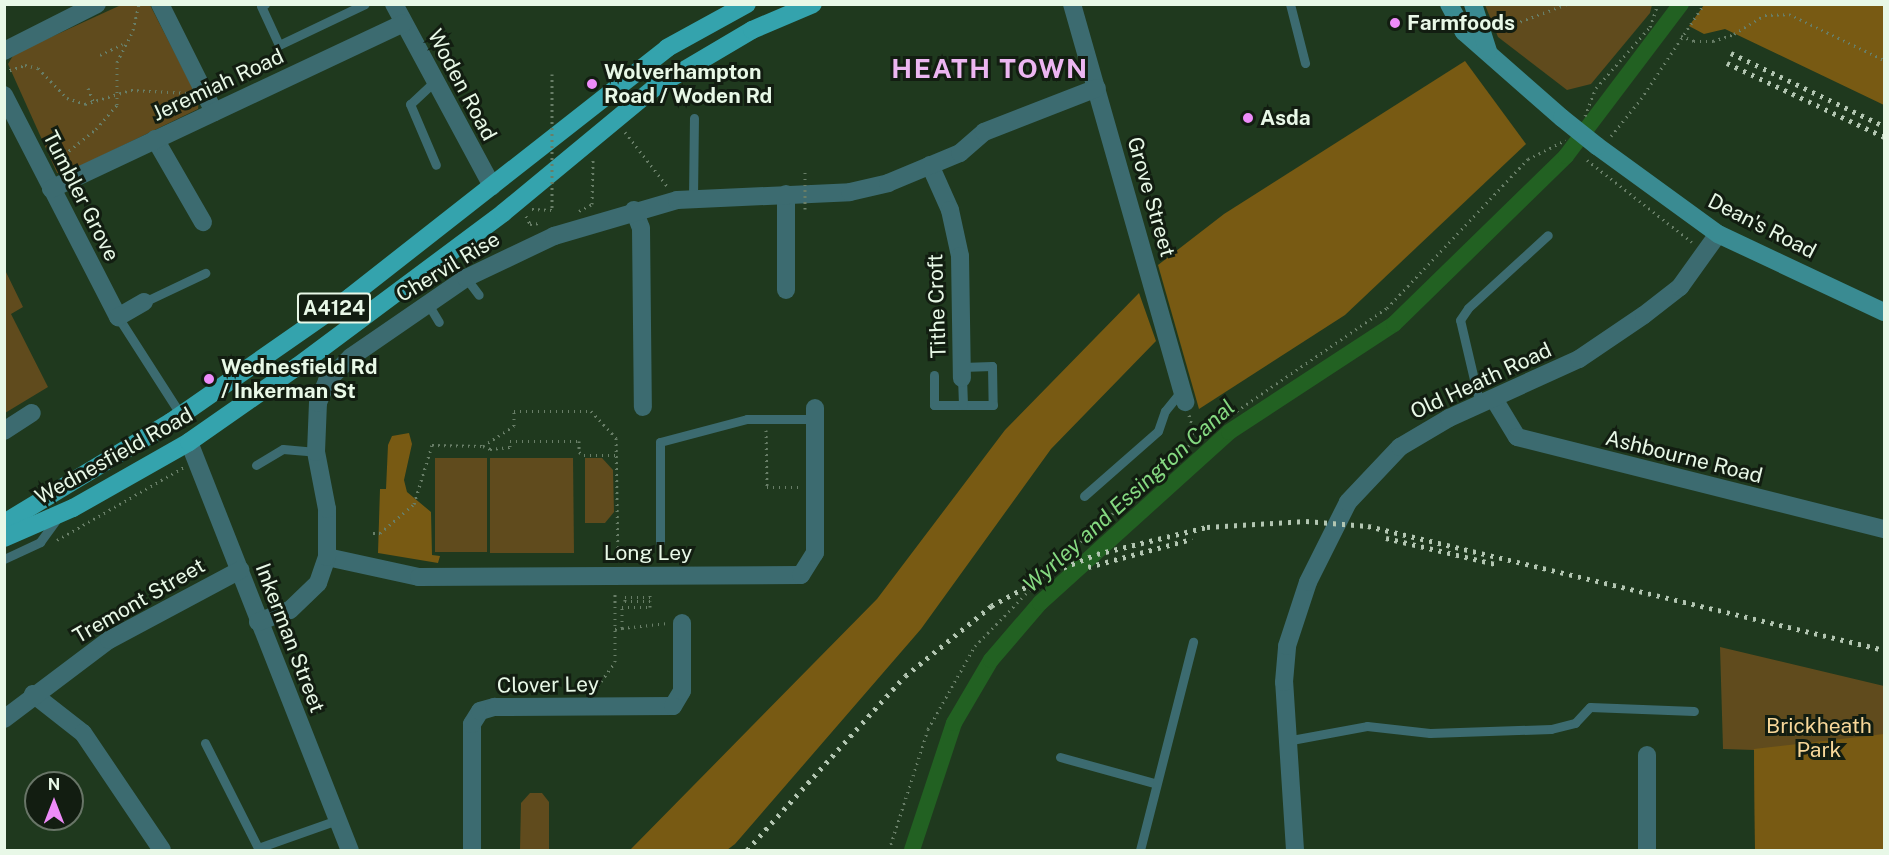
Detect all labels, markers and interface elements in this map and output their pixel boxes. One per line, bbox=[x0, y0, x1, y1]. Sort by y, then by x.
place label: Farmfoods bbox=[1407, 10, 1515, 36]
marker: Farmfoods bbox=[1388, 16, 1402, 30]
street label: Woden Road bbox=[422, 25, 502, 145]
street label: Jeremiah Road bbox=[148, 44, 288, 126]
district label: HEATH TOWN bbox=[891, 53, 1089, 85]
place label: Wolverhampton Road / Woden Rd bbox=[604, 59, 773, 109]
marker: Wolverhampton Road / Woden Rd bbox=[585, 77, 599, 91]
place label: Asda bbox=[1260, 105, 1311, 131]
marker: Asda bbox=[1241, 111, 1255, 125]
street label: Tumbler Grove bbox=[37, 127, 125, 265]
street label: Grove Street bbox=[1122, 134, 1180, 260]
street label: Dean's Road bbox=[1704, 188, 1820, 264]
street label: Chervil Rise bbox=[392, 226, 504, 308]
street label: Tithe Croft bbox=[923, 253, 951, 359]
road number: A4124 bbox=[296, 291, 372, 325]
street label: Old Heath Road bbox=[1406, 337, 1556, 425]
place label: Wednesfield Rd / Inkerman St bbox=[221, 354, 377, 404]
marker: Wednesfield Rd / Inkerman St bbox=[202, 372, 216, 386]
water label: Wyrley and Essington Canal bbox=[1018, 394, 1240, 598]
street label: Wednesfield Road bbox=[31, 402, 197, 510]
street label: Ashbourne Road bbox=[1603, 425, 1765, 489]
street label: Long Ley bbox=[604, 540, 692, 566]
street label: Tremont Street bbox=[69, 553, 209, 649]
street label: Inkerman Street bbox=[250, 560, 330, 716]
street label: Clover Ley bbox=[497, 672, 599, 698]
park label: Brickheath Park bbox=[1766, 713, 1872, 763]
north arrow bbox=[24, 771, 84, 831]
text: N bbox=[48, 775, 60, 794]

